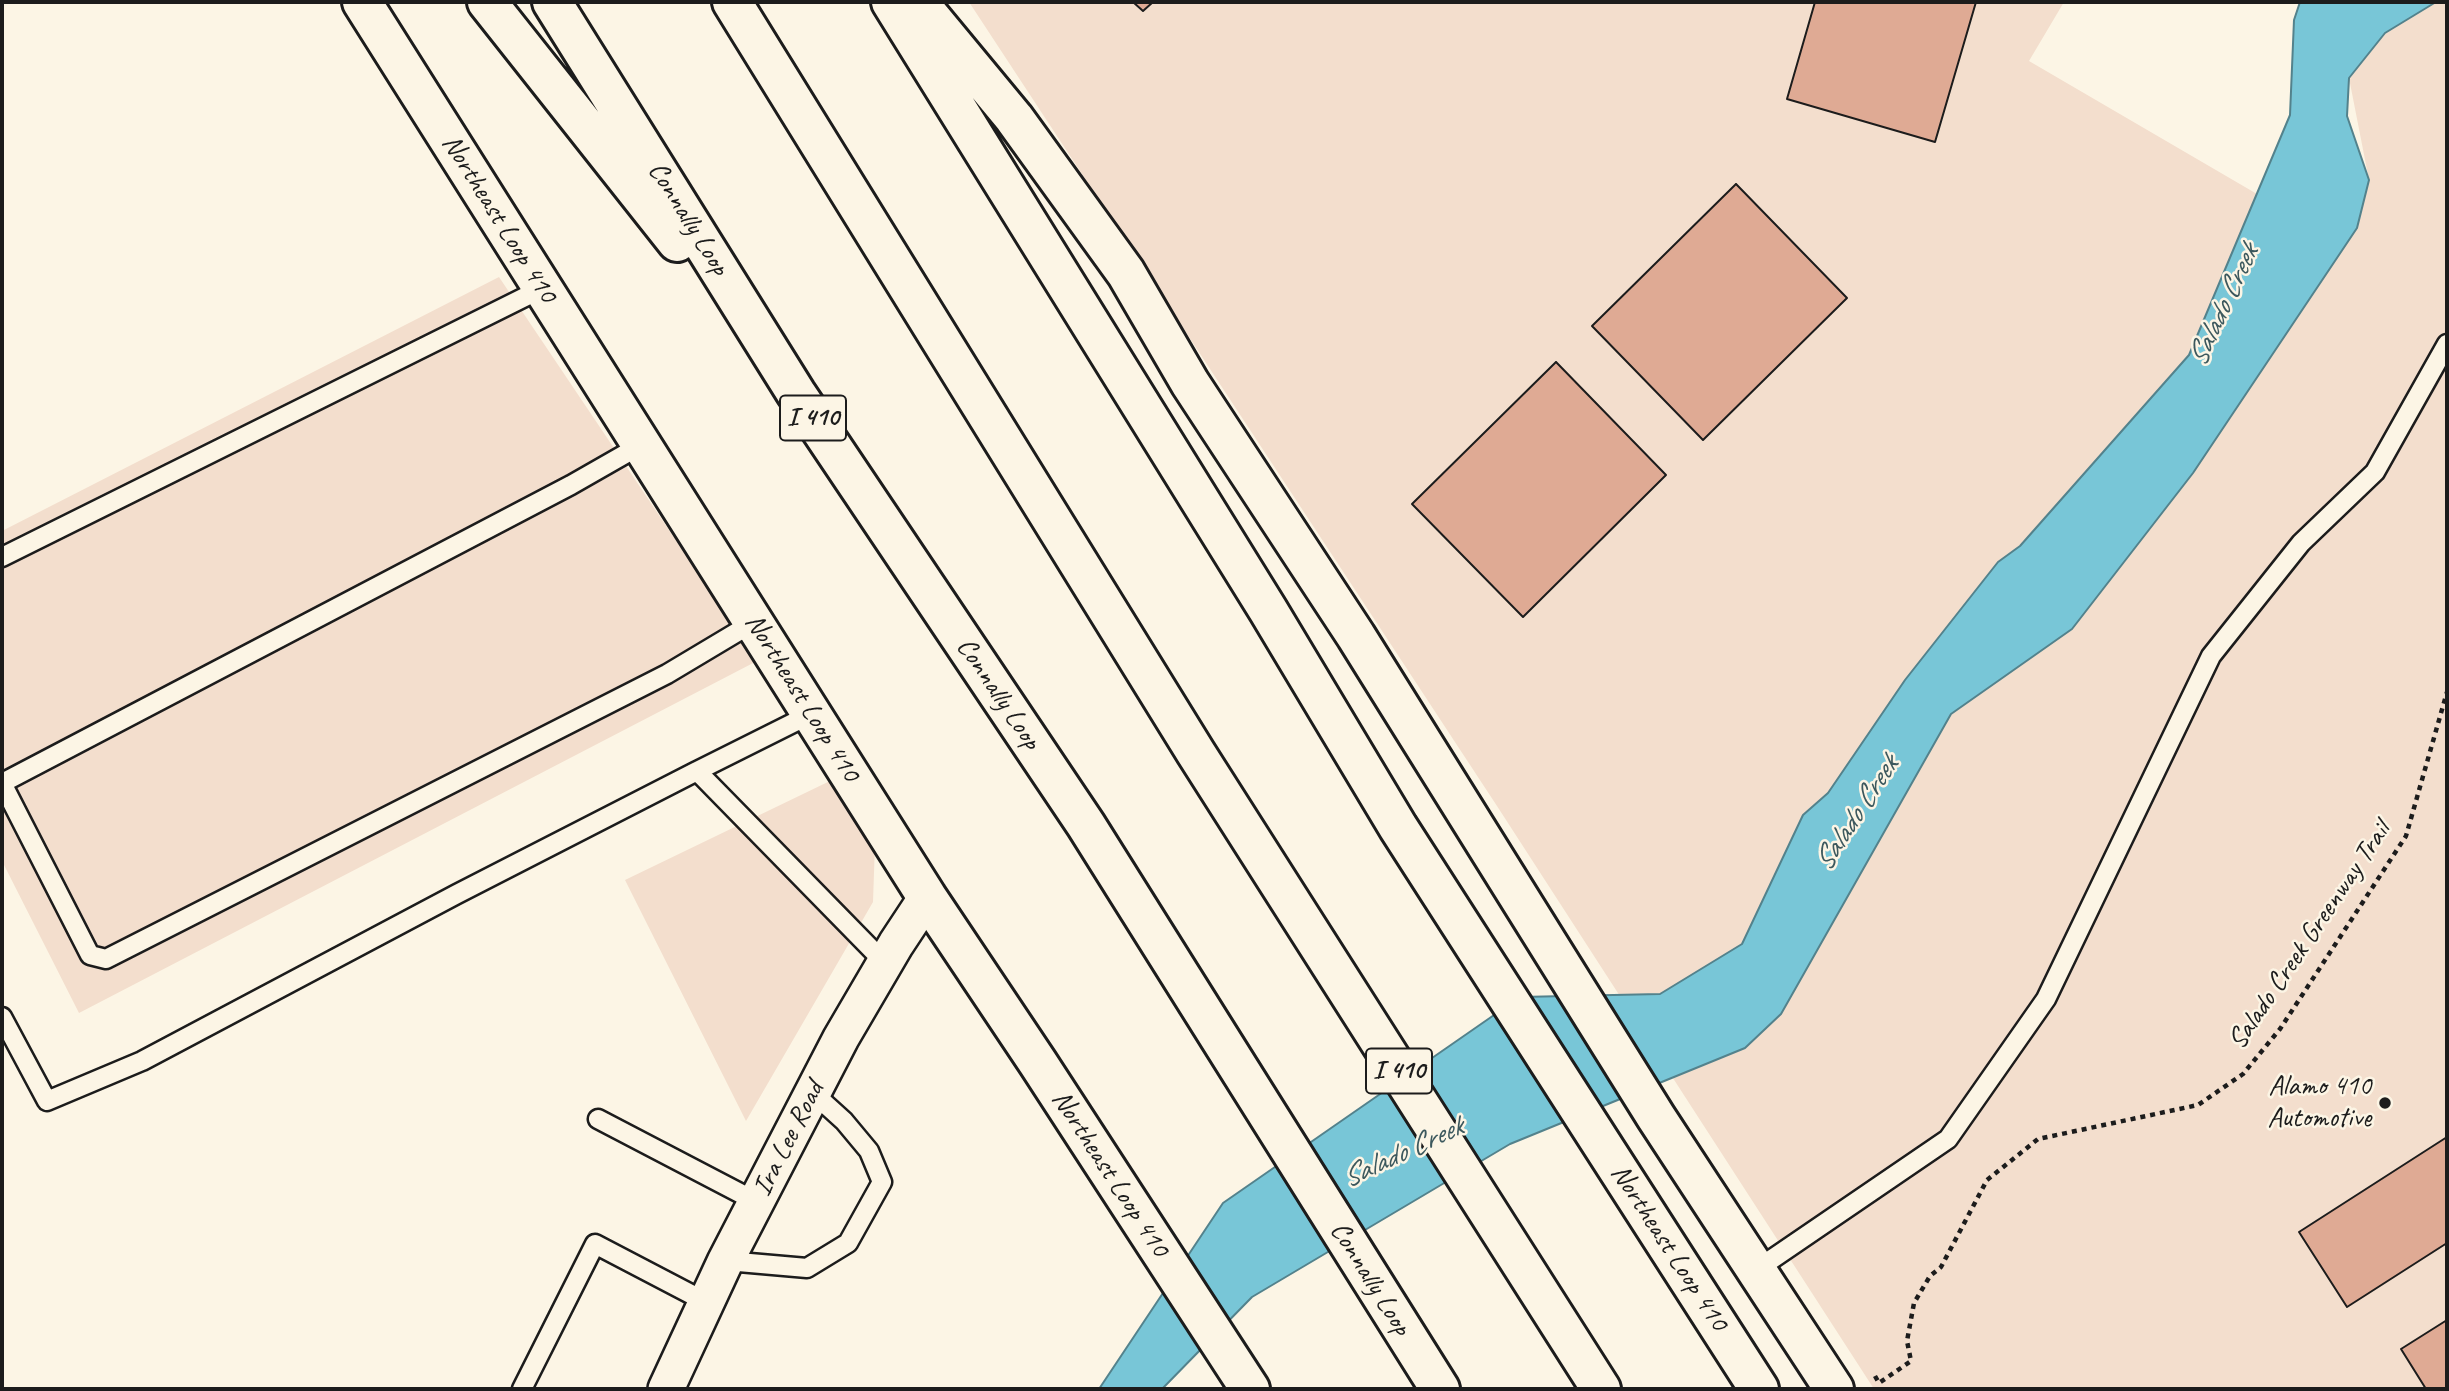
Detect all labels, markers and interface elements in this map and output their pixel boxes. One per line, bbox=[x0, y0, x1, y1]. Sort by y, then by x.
street label: Northeast Loop 410 bbox=[434, 129, 564, 309]
street label: Connally Loop bbox=[640, 156, 736, 282]
water label: Salado Creek bbox=[2180, 240, 2268, 372]
road number: I 410 bbox=[780, 396, 846, 440]
street label: Northeast Loop 410 bbox=[737, 608, 867, 788]
street label: Connally Loop bbox=[948, 632, 1048, 756]
water label: Salado Creek bbox=[1807, 750, 1907, 878]
street label: Salado Creek Greenway Trail bbox=[2221, 816, 2399, 1056]
road number: I 410 bbox=[1366, 1048, 1432, 1094]
place label: Alamo 410 Automotive bbox=[2268, 1070, 2371, 1136]
street label: Ira Lee Road bbox=[746, 1076, 832, 1202]
street label: Northeast Loop 410 bbox=[1044, 1084, 1176, 1264]
marker: Alamo 410 Automotive bbox=[2377, 1095, 2393, 1111]
water label: Salado Creek bbox=[1337, 1109, 1469, 1197]
street label: Northeast Loop 410 bbox=[1603, 1158, 1735, 1338]
street label: Connally Loop bbox=[1322, 1216, 1418, 1342]

